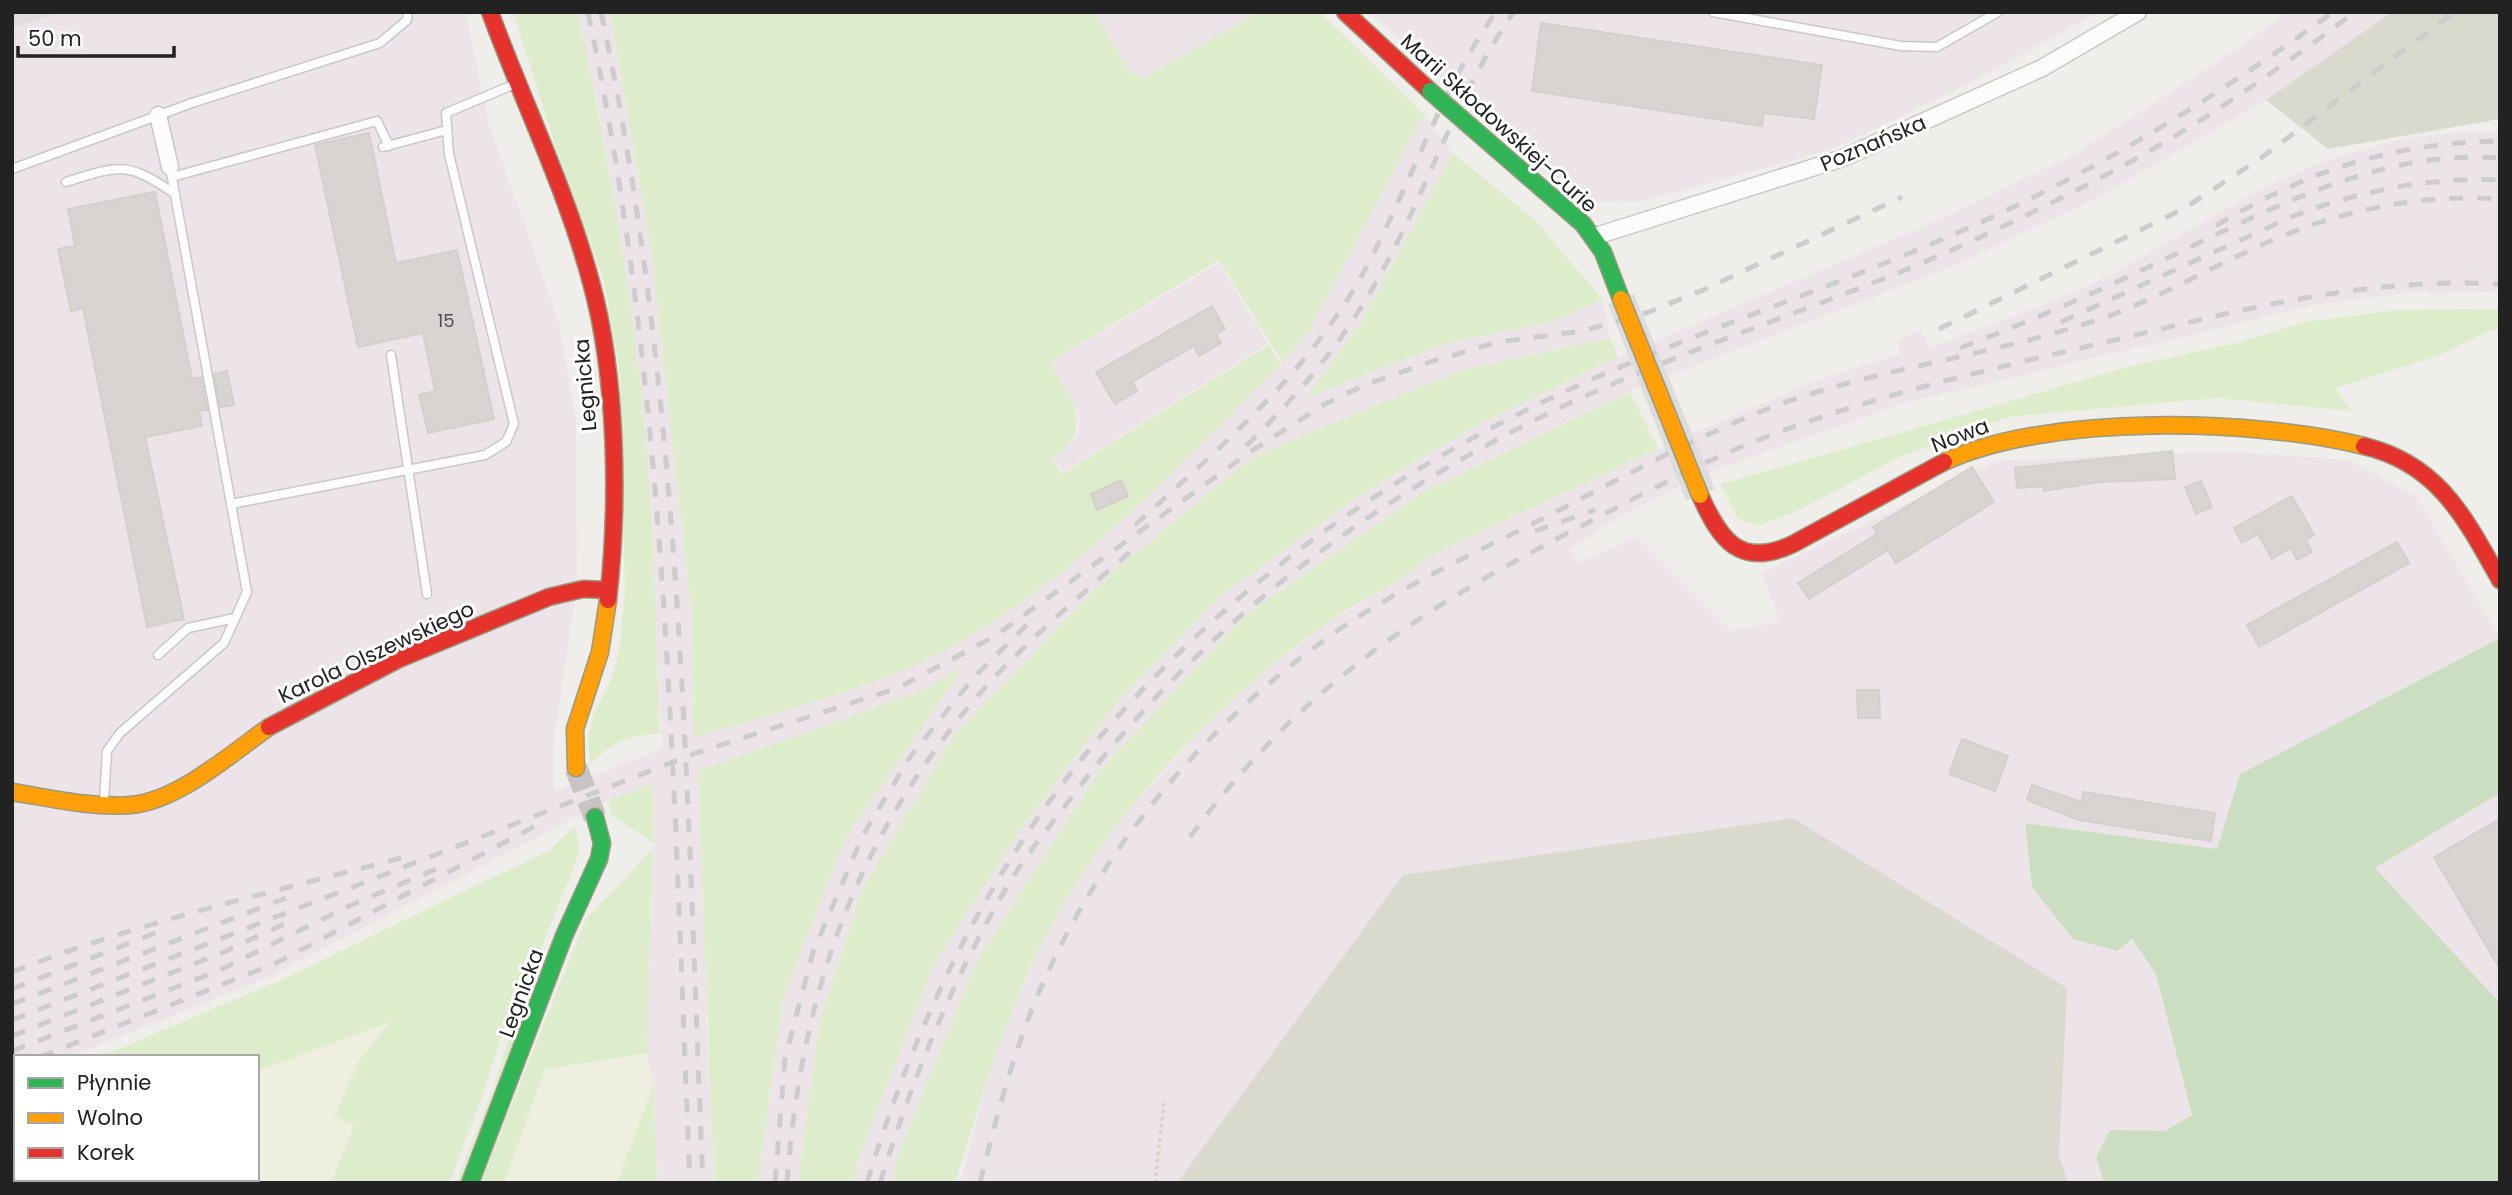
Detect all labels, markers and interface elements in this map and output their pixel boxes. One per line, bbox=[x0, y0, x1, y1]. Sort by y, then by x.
scale bar bbox=[18, 14, 173, 58]
text: 50 m bbox=[28, 24, 82, 53]
street label: Marii Skłodowskiej-Curie bbox=[1394, 27, 1604, 219]
street label: Poznańska bbox=[1816, 108, 1930, 178]
house number: 15 bbox=[437, 308, 455, 333]
street label: Legnicka bbox=[567, 338, 603, 432]
street label: Nowa bbox=[1927, 411, 1993, 459]
street label: Karola Olszewskiego bbox=[273, 594, 479, 710]
street label: Legnicka bbox=[492, 945, 550, 1041]
legend bbox=[14, 1055, 259, 1181]
text: Płynnie bbox=[77, 1068, 151, 1097]
text: Wolno bbox=[77, 1103, 143, 1132]
text: Korek bbox=[77, 1138, 135, 1167]

